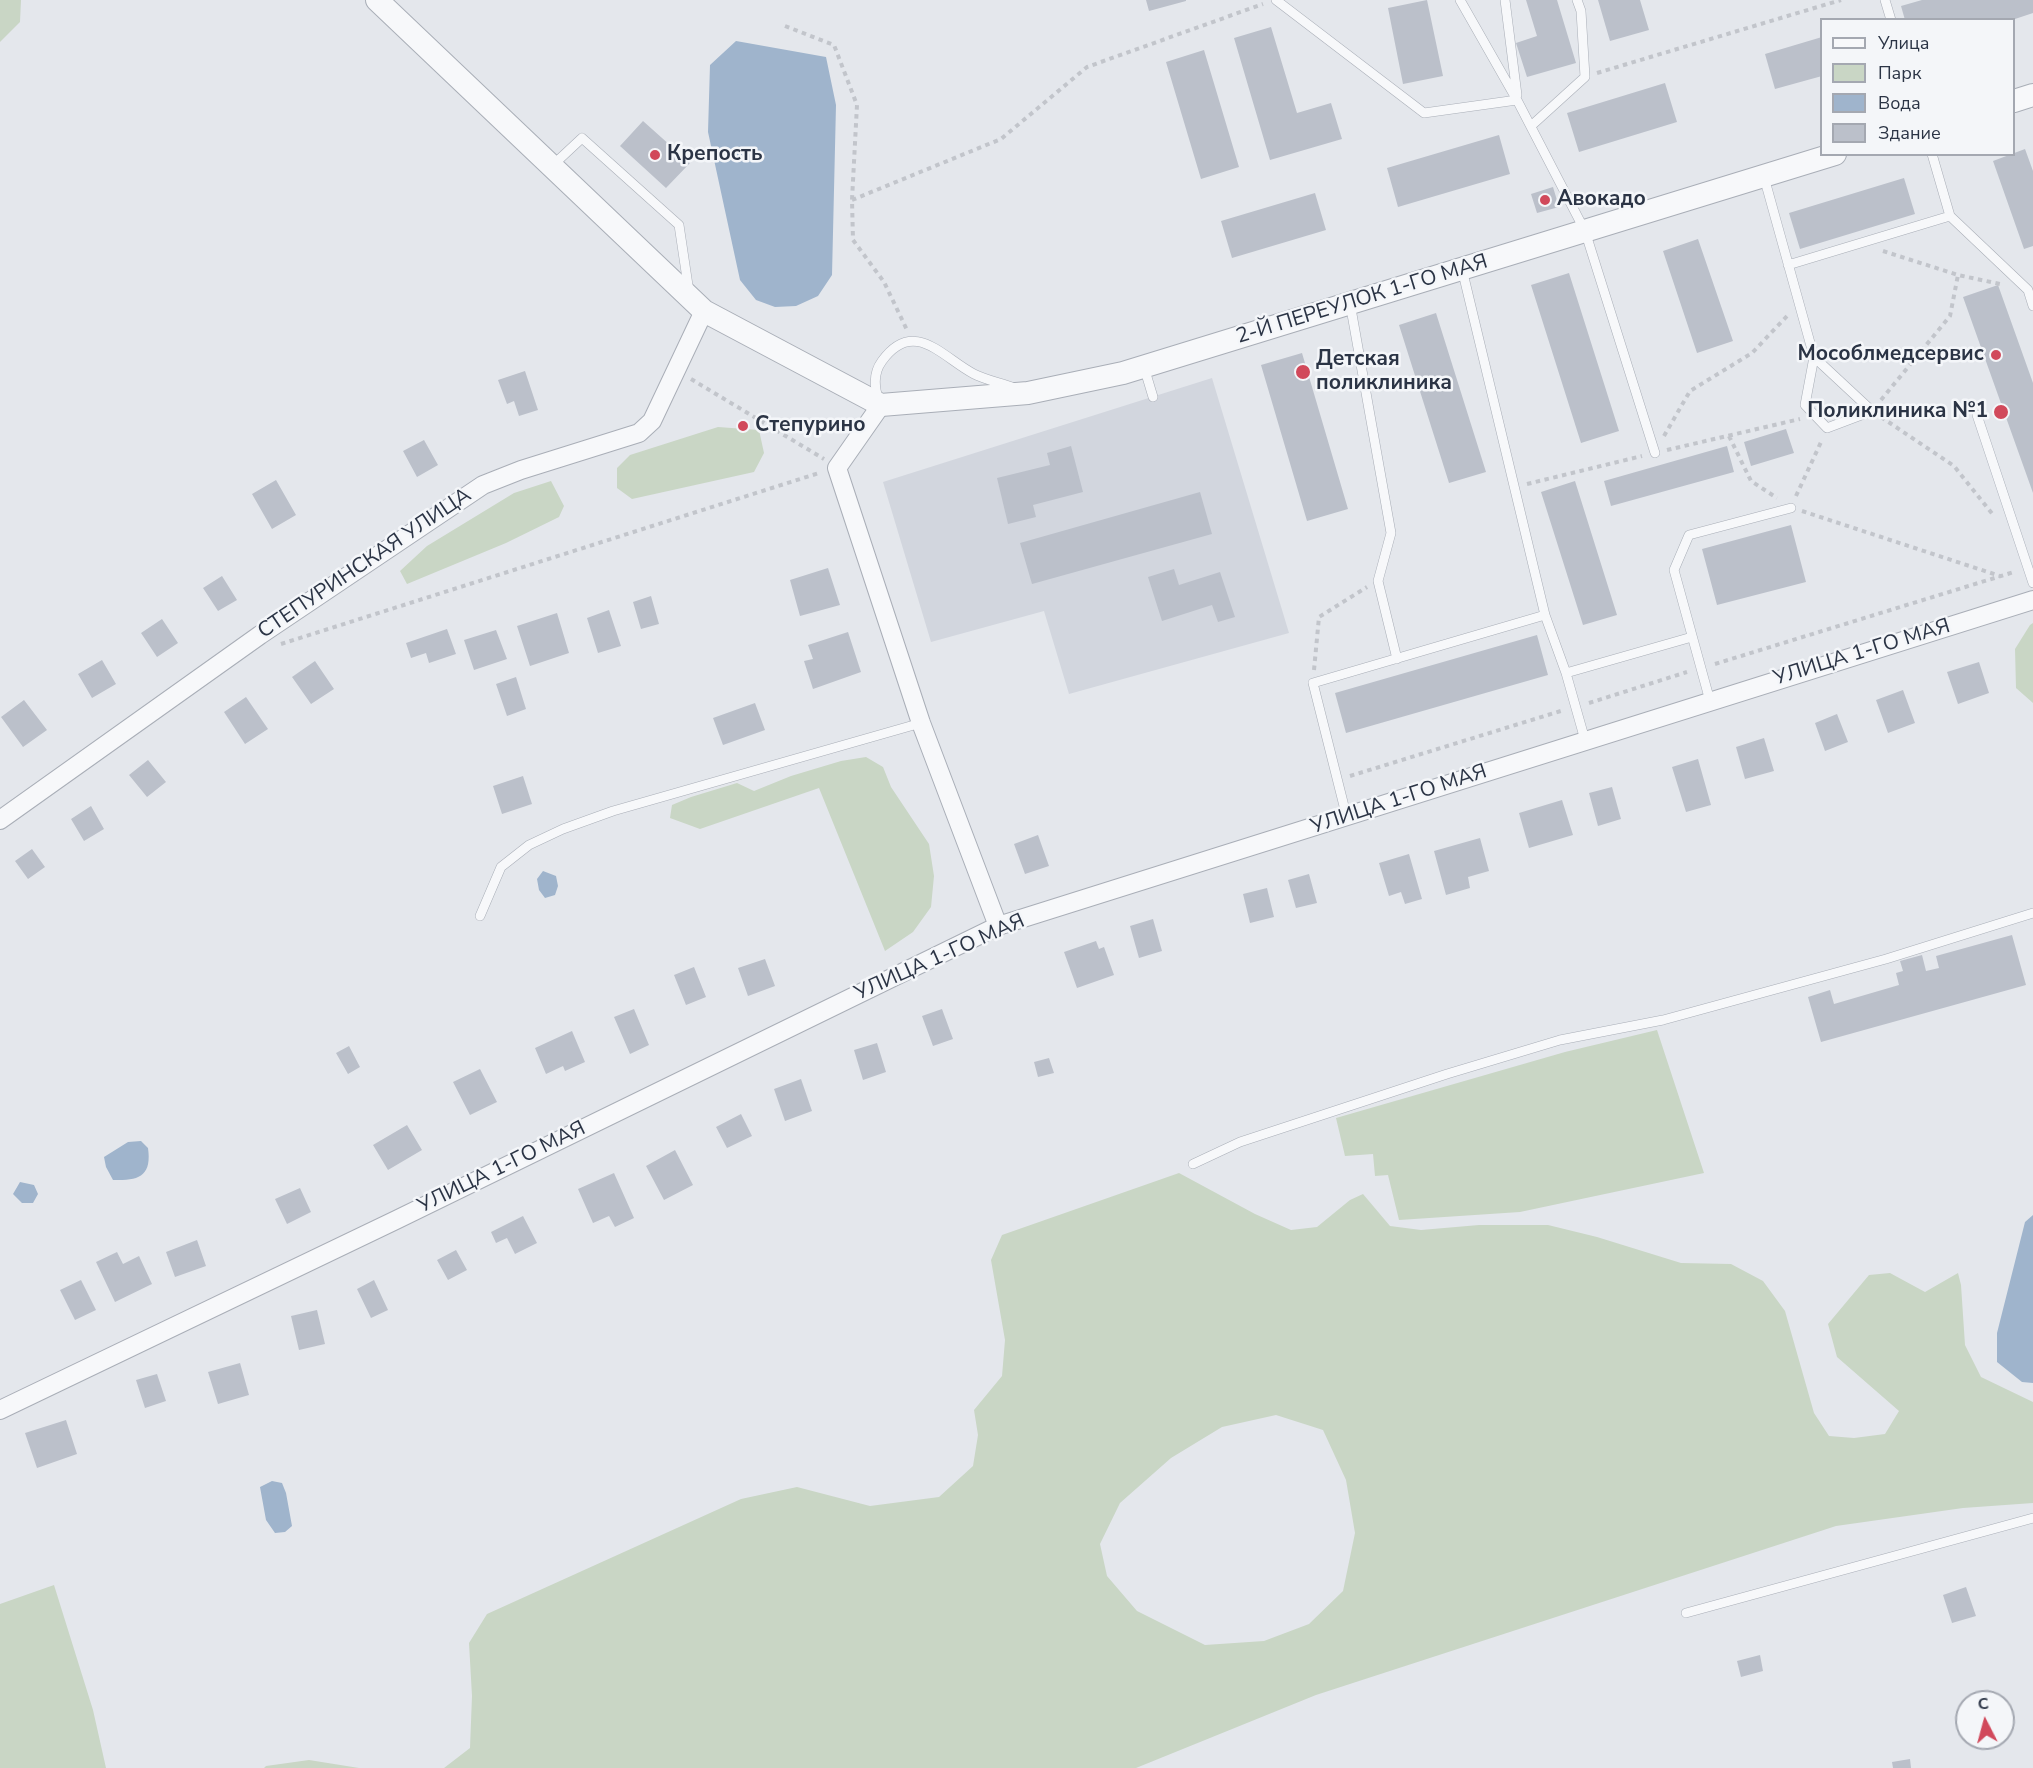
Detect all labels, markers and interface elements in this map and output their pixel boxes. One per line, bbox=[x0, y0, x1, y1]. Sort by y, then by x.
legend bbox=[1820, 18, 2015, 156]
text: Улица bbox=[1878, 31, 1929, 55]
text: Парк bbox=[1878, 61, 1921, 85]
text: Вода bbox=[1878, 91, 1921, 115]
text: Здание bbox=[1878, 121, 1941, 145]
place label: Крепость bbox=[667, 142, 763, 168]
marker: Крепость bbox=[648, 148, 662, 162]
place label: Авокадо bbox=[1557, 187, 1646, 213]
marker: Авокадо bbox=[1538, 193, 1552, 207]
street label: 2-Й ПЕРЕУЛОК 1-ГО МАЯ bbox=[1233, 250, 1491, 350]
place label: Мособлмедсервис bbox=[1797, 342, 1984, 368]
place label: Детская поликлиника bbox=[1316, 347, 1452, 397]
marker: Мособлмедсервис bbox=[1989, 348, 2003, 362]
marker: Детская поликлиника bbox=[1294, 363, 1312, 381]
place label: Поликлиника №1 bbox=[1807, 399, 1988, 425]
marker: Поликлиника №1 bbox=[1992, 403, 2010, 421]
place label: Степурино bbox=[755, 413, 866, 439]
marker: Степурино bbox=[736, 419, 750, 433]
street label: СТЕПУРИНСКАЯ УЛИЦА bbox=[254, 483, 476, 645]
street label: УЛИЦА 1-ГО МАЯ bbox=[1771, 614, 1953, 692]
street label: УЛИЦА 1-ГО МАЯ bbox=[1308, 760, 1490, 840]
street label: УЛИЦА 1-ГО МАЯ bbox=[851, 909, 1029, 1007]
street label: УЛИЦА 1-ГО МАЯ bbox=[414, 1116, 590, 1220]
north arrow bbox=[1955, 1690, 2015, 1750]
text: С bbox=[1977, 1693, 1990, 1716]

